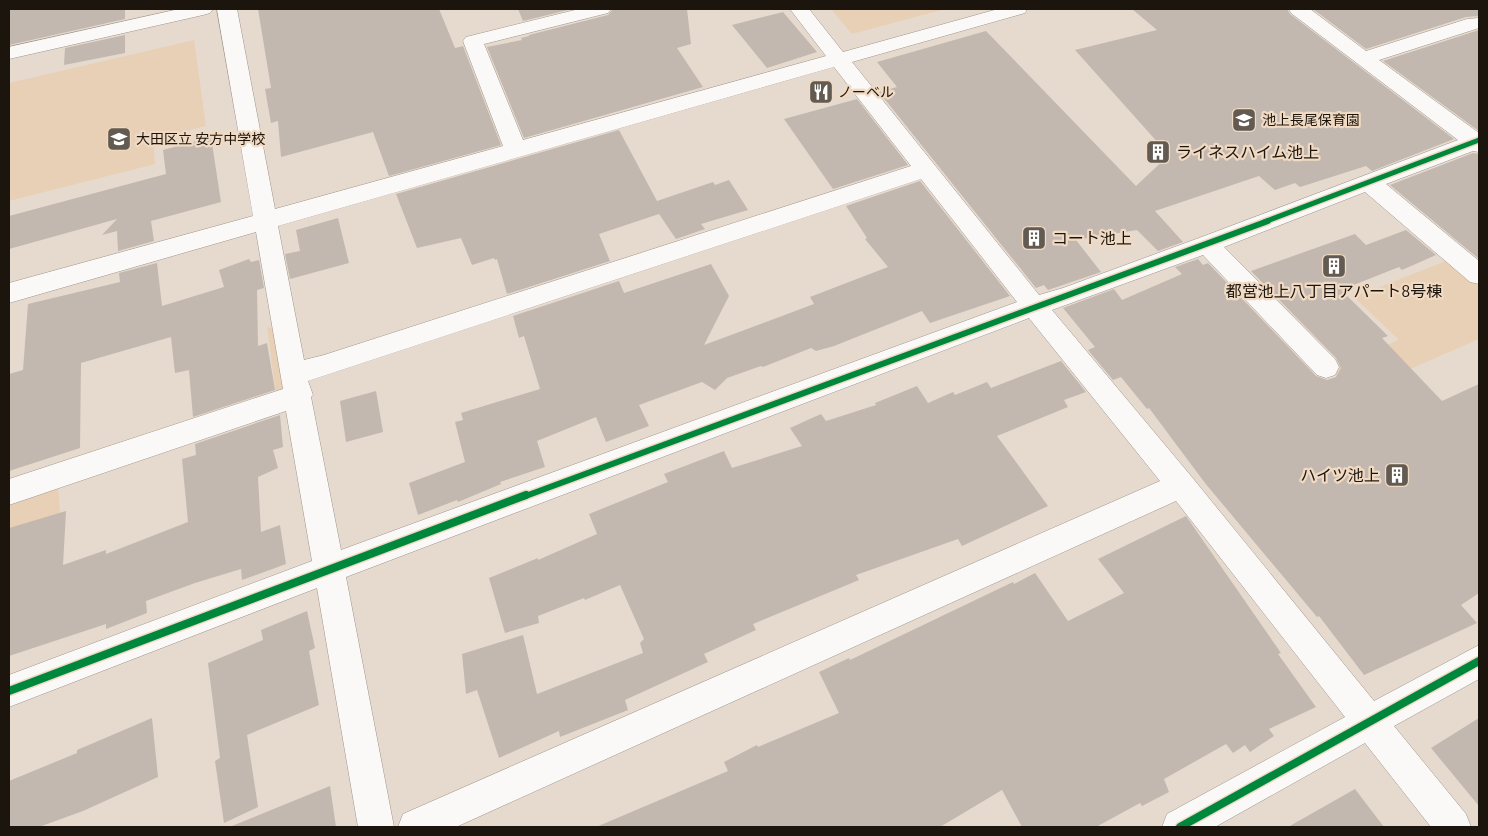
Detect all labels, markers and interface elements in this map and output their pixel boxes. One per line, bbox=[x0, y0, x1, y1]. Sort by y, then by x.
restaurant icon: ノーベル bbox=[808, 79, 834, 105]
place label: ノーベル bbox=[838, 84, 894, 100]
school or university icon: 池上長尾保育園 bbox=[1231, 107, 1257, 133]
place label: 池上長尾保育園 bbox=[1262, 112, 1360, 128]
school or university icon: 大田区立 安方中学校 bbox=[106, 126, 132, 152]
place label: 大田区立 安方中学校 bbox=[136, 131, 265, 147]
building icon: ライネスハイム池上 bbox=[1145, 139, 1171, 165]
place label: ライネスハイム池上 bbox=[1176, 143, 1319, 161]
building icon: コート池上 bbox=[1021, 225, 1047, 251]
place label: コート池上 bbox=[1052, 229, 1132, 247]
building icon: 都営池上八丁目アパート8号棟 bbox=[1321, 253, 1347, 279]
place label: 都営池上八丁目アパート8号棟 bbox=[1226, 282, 1442, 300]
building icon: ハイツ池上 bbox=[1384, 462, 1410, 488]
place label: ハイツ池上 bbox=[1300, 466, 1380, 484]

